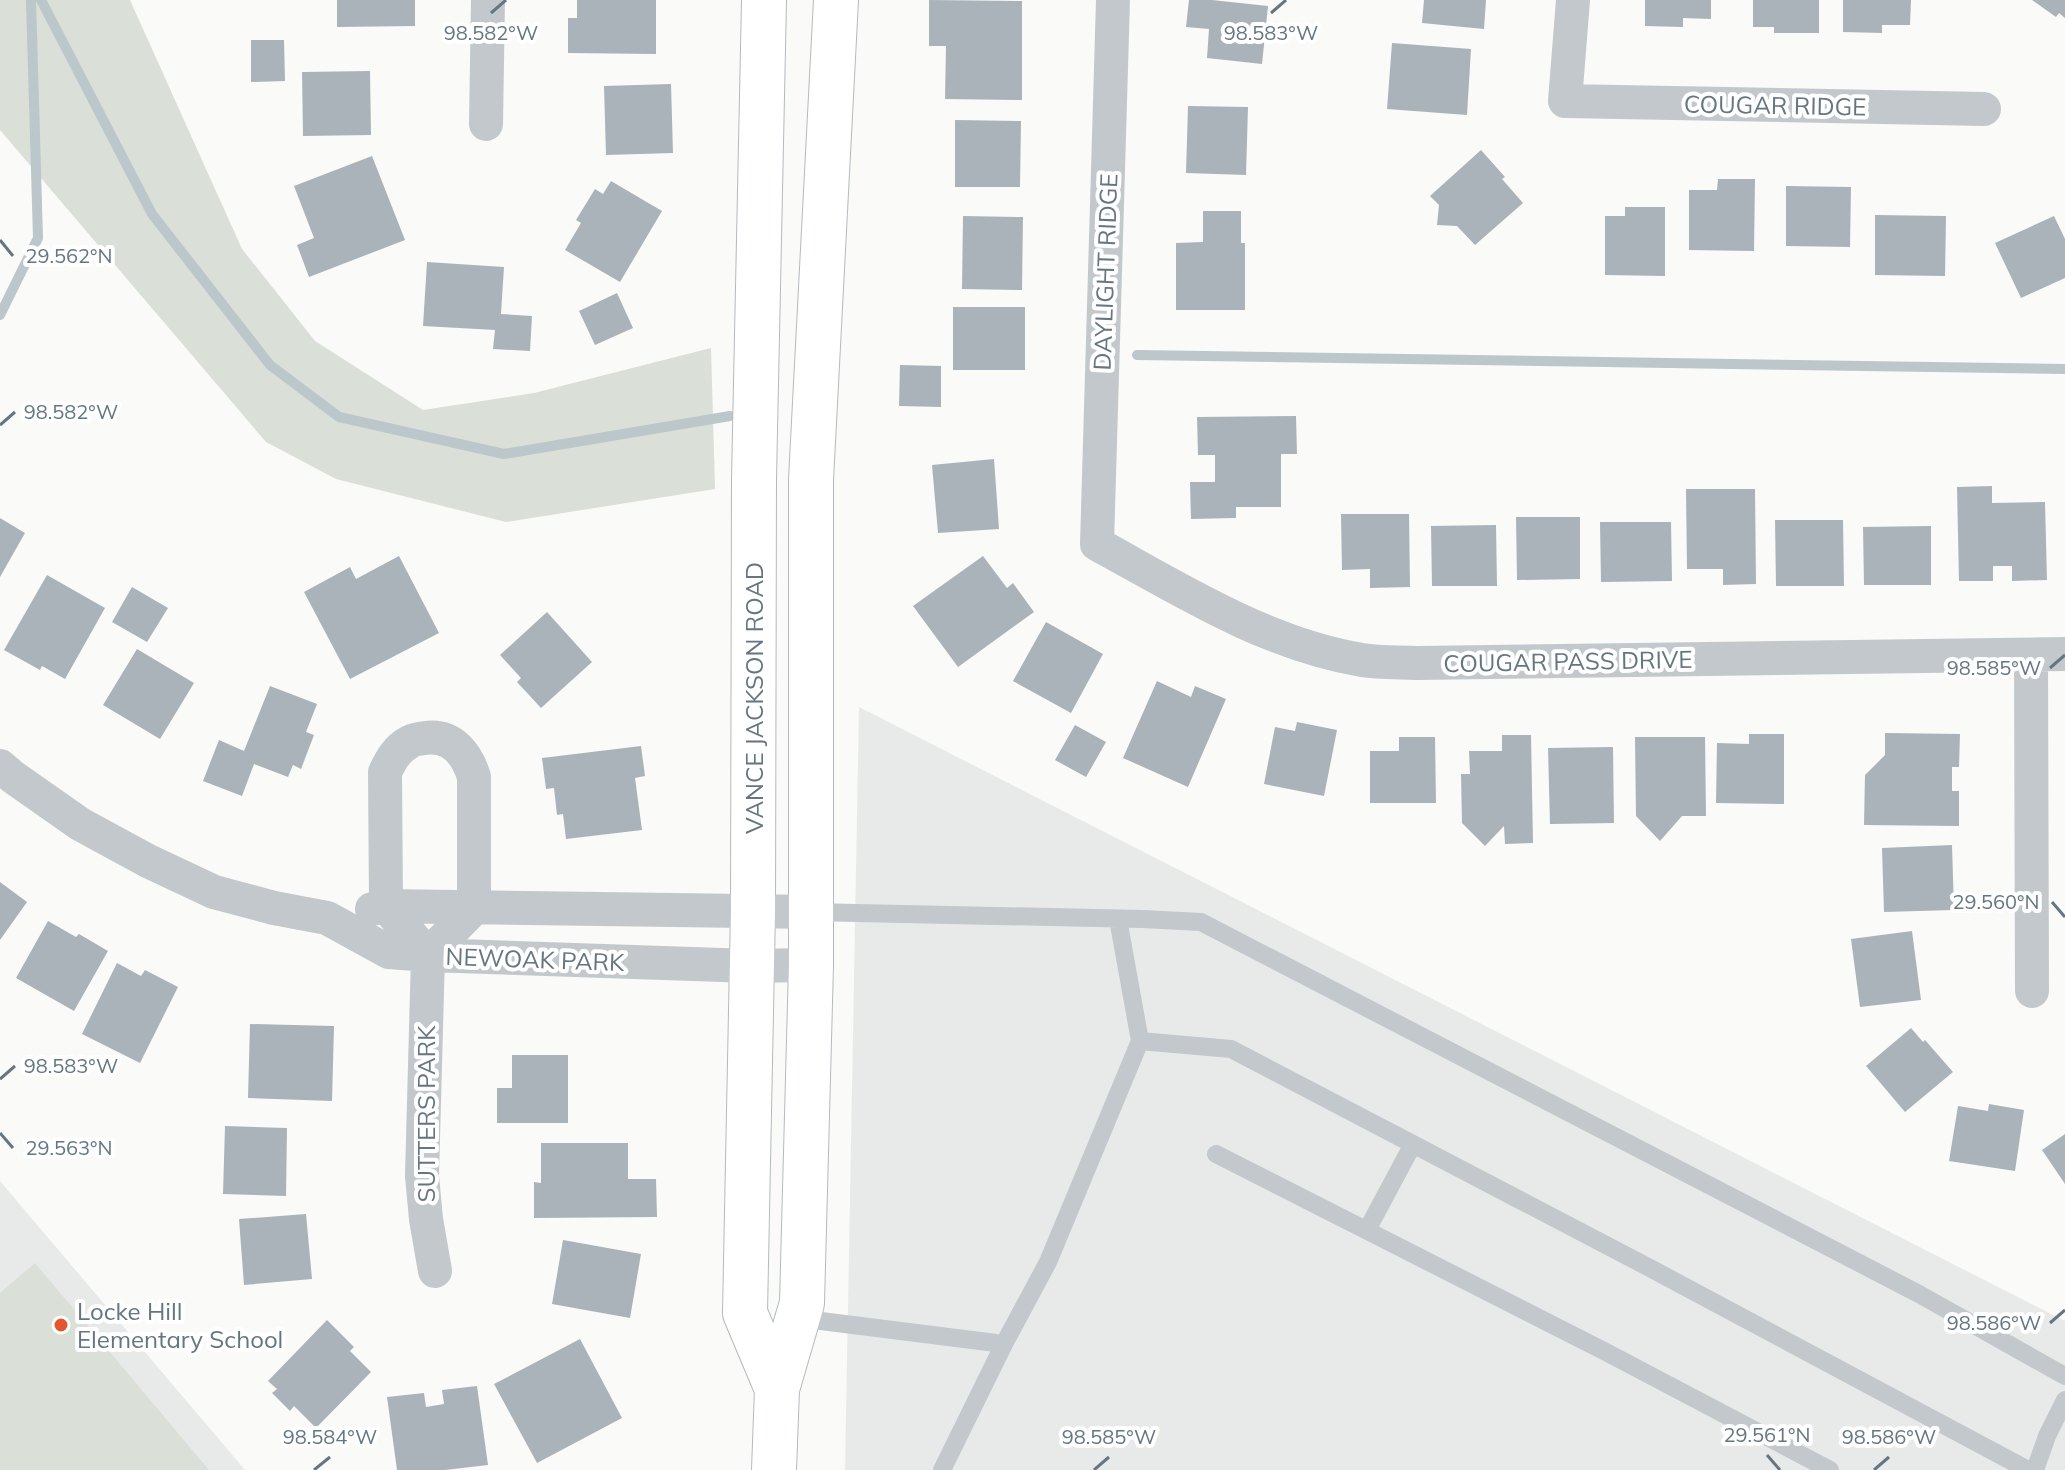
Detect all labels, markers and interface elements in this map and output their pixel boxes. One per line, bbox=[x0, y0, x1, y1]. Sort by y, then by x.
text: 98.582°W bbox=[444, 20, 538, 45]
text: 98.583°W bbox=[1224, 20, 1318, 45]
street label: COUGAR RIDGE bbox=[1684, 88, 1866, 122]
street label: DAYLIGHT RIDGE bbox=[1087, 173, 1123, 371]
text: 29.562°N bbox=[26, 243, 112, 268]
text: 98.582°W bbox=[24, 399, 118, 424]
street label: VANCE JACKSON ROAD bbox=[739, 562, 769, 834]
street label: COUGAR PASS DRIVE bbox=[1443, 644, 1693, 678]
text: 98.585°W bbox=[1947, 655, 2041, 680]
text: 29.560°N bbox=[1953, 889, 2039, 914]
street label: NEWOAK PARK bbox=[445, 941, 626, 977]
street label: SUTTERS PARK bbox=[411, 1025, 441, 1203]
text: 98.583°W bbox=[24, 1053, 118, 1078]
text: 29.563°N bbox=[26, 1135, 112, 1160]
place label: Locke Hill Elementary School bbox=[77, 1296, 283, 1354]
text: 98.586°W bbox=[1947, 1310, 2041, 1335]
marker: Locke Hill Elementary School bbox=[52, 1316, 70, 1334]
text: 29.561°N bbox=[1724, 1422, 1810, 1447]
text: 98.584°W bbox=[283, 1424, 377, 1449]
text: 98.585°W bbox=[1062, 1424, 1156, 1449]
text: 98.586°W bbox=[1842, 1424, 1936, 1449]

